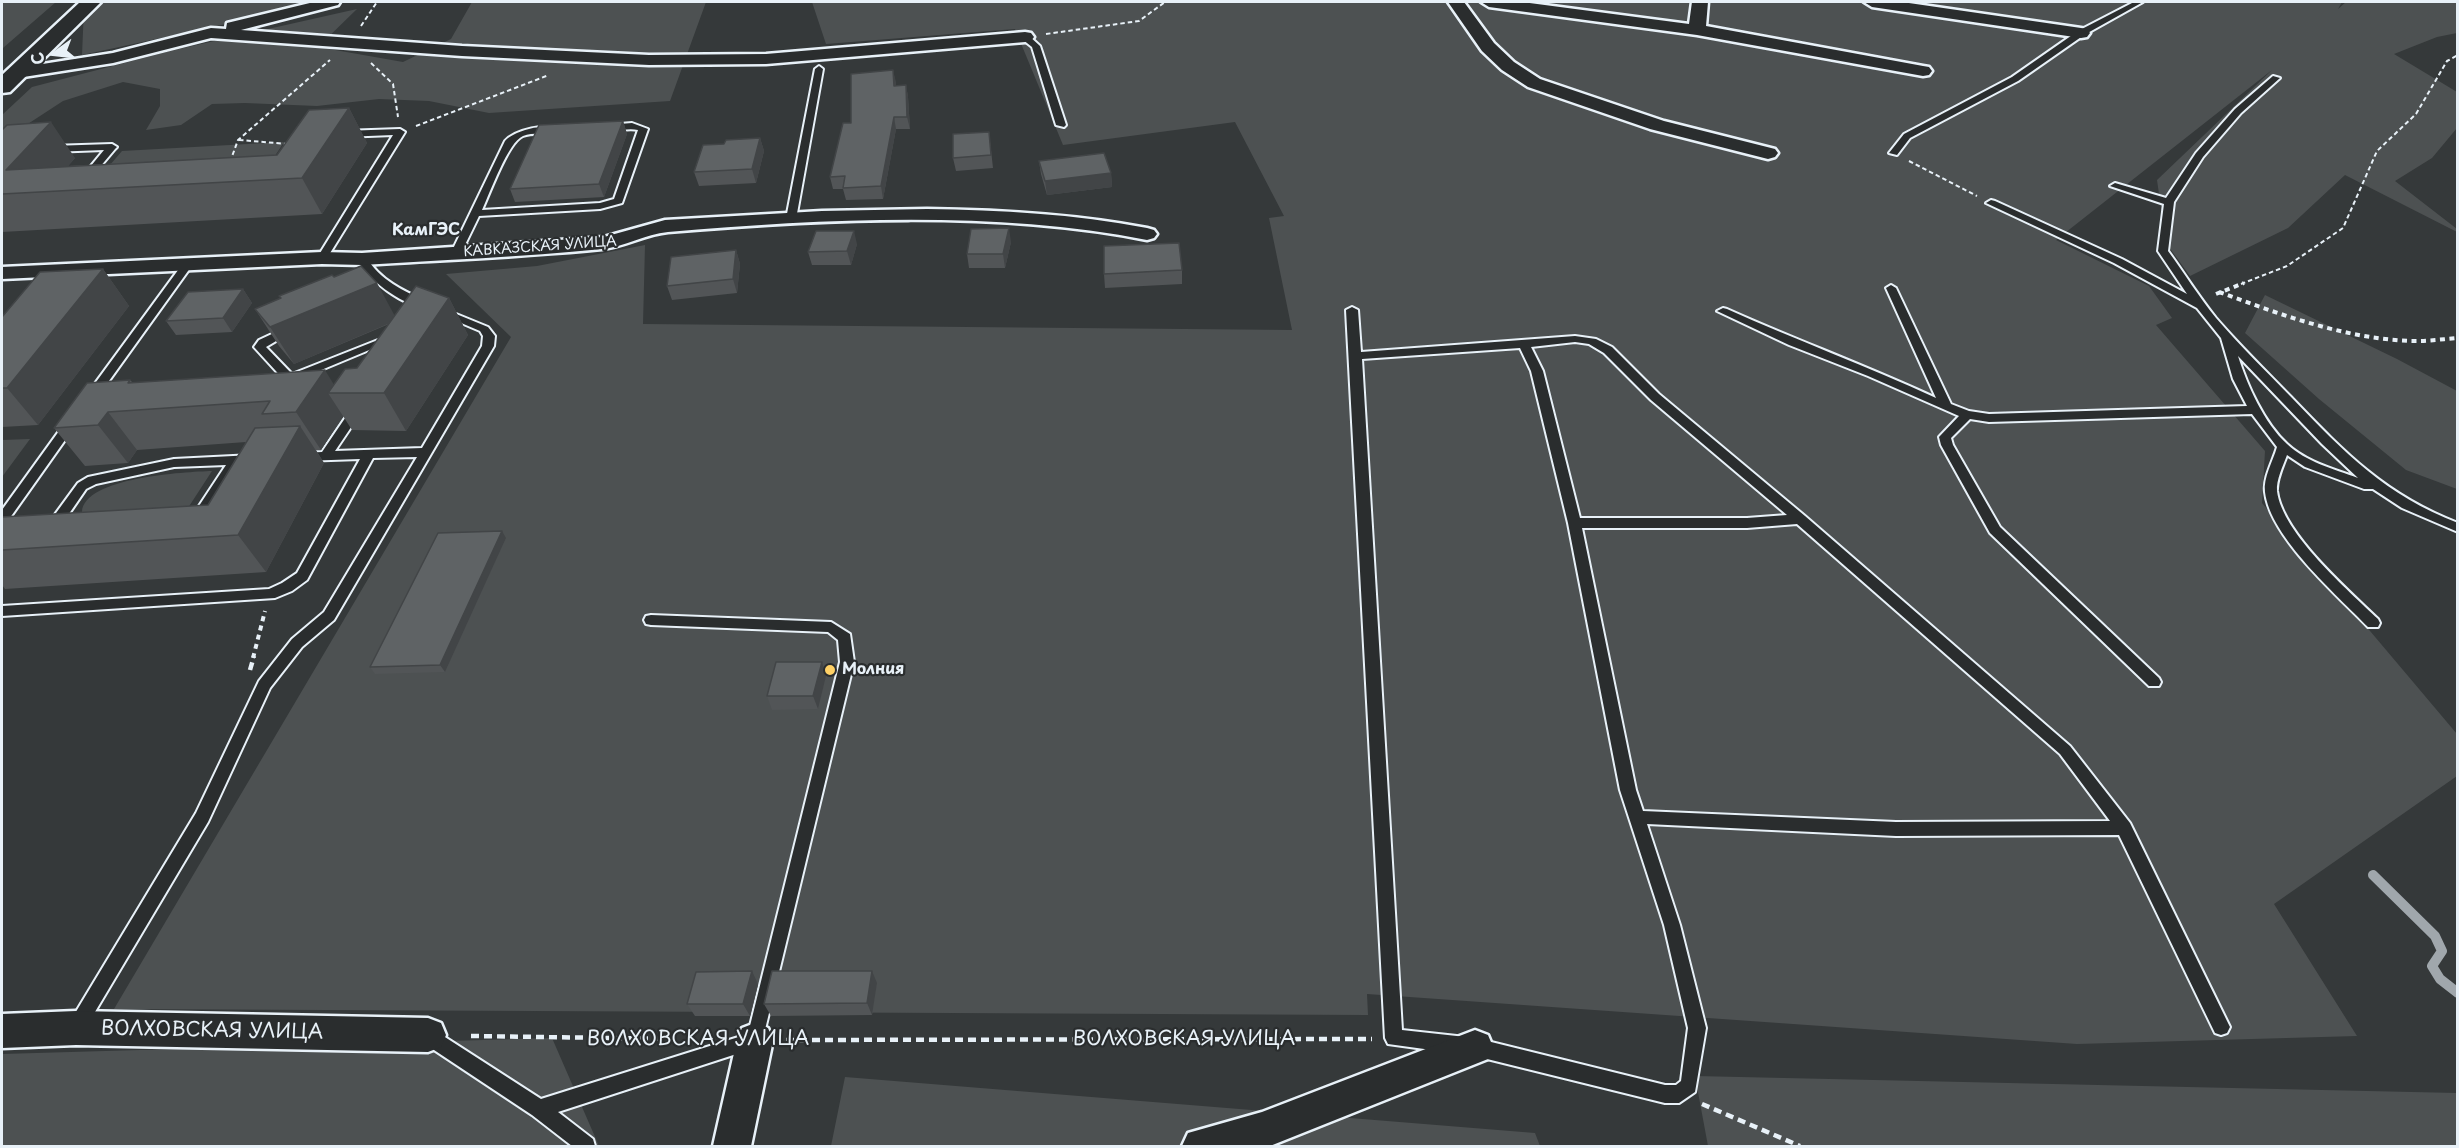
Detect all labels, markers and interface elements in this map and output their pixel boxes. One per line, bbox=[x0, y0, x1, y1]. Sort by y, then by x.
north arrow bbox=[24, 24, 84, 84]
text: С bbox=[23, 50, 50, 68]
district label: КамГЭС bbox=[392, 221, 460, 241]
street label: КАВКАЗСКАЯ УЛИЦА bbox=[463, 233, 617, 261]
place label: Молния bbox=[842, 660, 904, 680]
marker: Молния bbox=[823, 663, 837, 677]
street label: ВОЛХОВСКАЯ УЛИЦА bbox=[101, 1017, 323, 1045]
street label: ВОЛХОВСКАЯ УЛИЦА bbox=[587, 1027, 809, 1051]
street label: ВОЛХОВСКАЯ УЛИЦА bbox=[1073, 1027, 1295, 1051]

